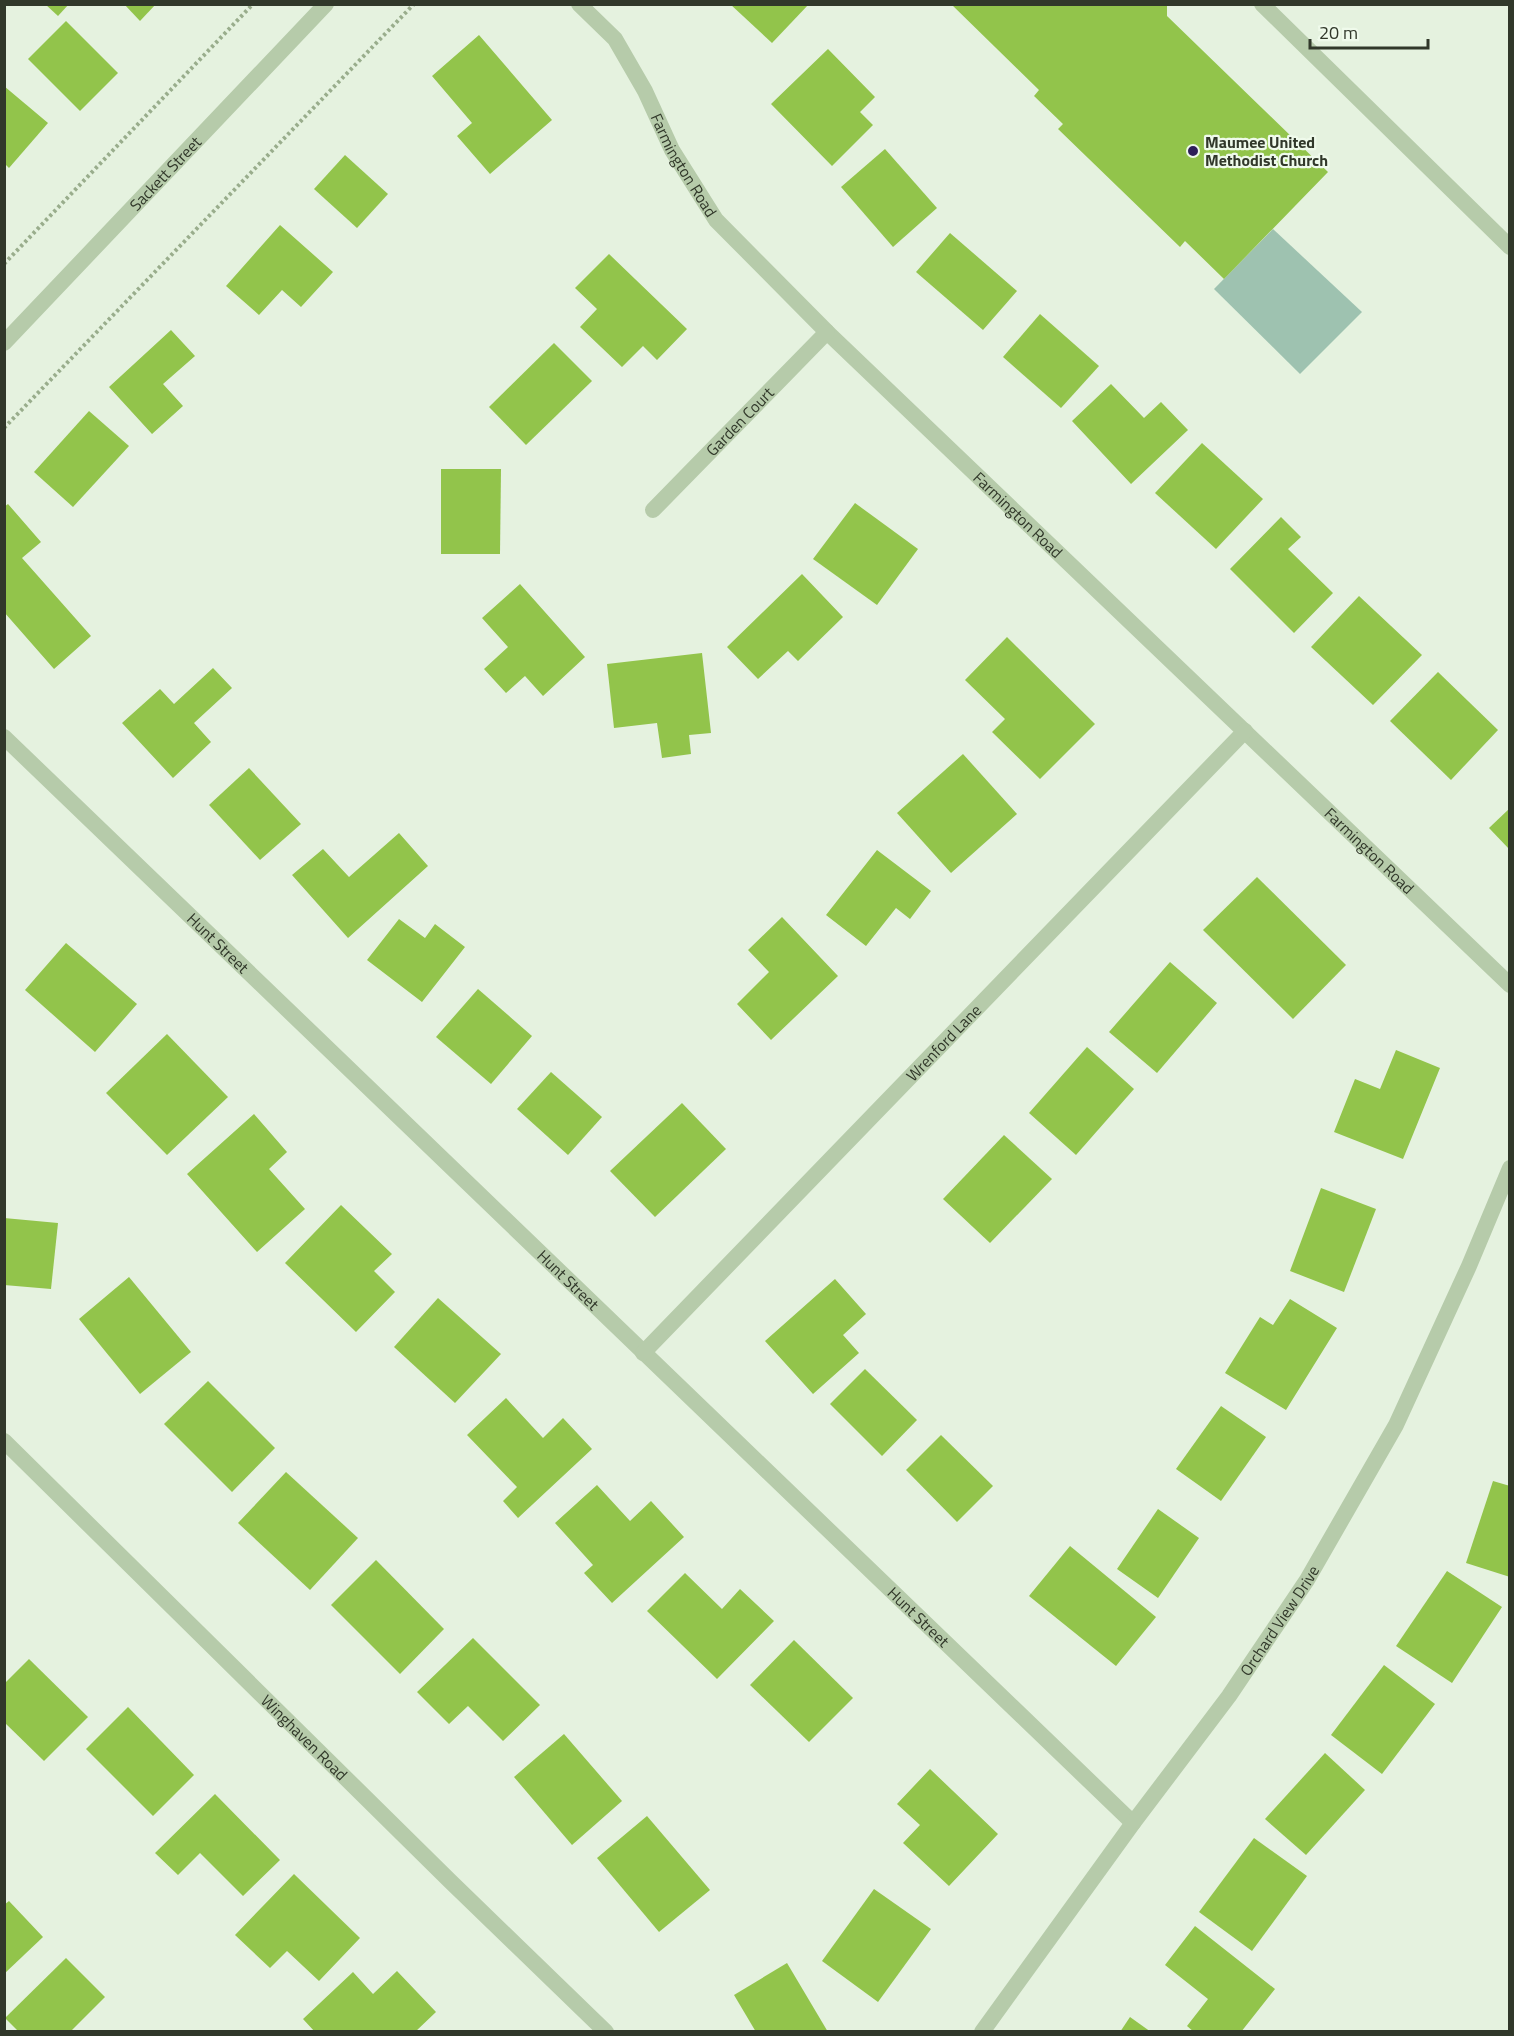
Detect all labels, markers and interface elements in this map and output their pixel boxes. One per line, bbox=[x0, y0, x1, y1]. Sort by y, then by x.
scale bar bbox=[1310, 12, 1428, 50]
text: 20 m bbox=[1319, 19, 1358, 46]
street label: Farmington Road bbox=[645, 109, 723, 222]
street label: Sackett Street bbox=[124, 130, 207, 216]
place label: Maumee United Methodist Church bbox=[1205, 130, 1328, 172]
marker: Maumee United Methodist Church bbox=[1186, 144, 1200, 158]
street label: Garden Court bbox=[700, 381, 779, 461]
street label: Farmington Road bbox=[968, 466, 1068, 564]
street label: Farmington Road bbox=[1319, 802, 1420, 899]
street label: Hunt Street bbox=[182, 907, 255, 979]
street label: Wrenford Lane bbox=[900, 999, 987, 1087]
street label: Hunt Street bbox=[532, 1244, 605, 1316]
street label: Orchard View Drive bbox=[1234, 1561, 1325, 1681]
street label: Hunt Street bbox=[882, 1581, 955, 1653]
street label: Winghaven Road bbox=[256, 1689, 353, 1786]

